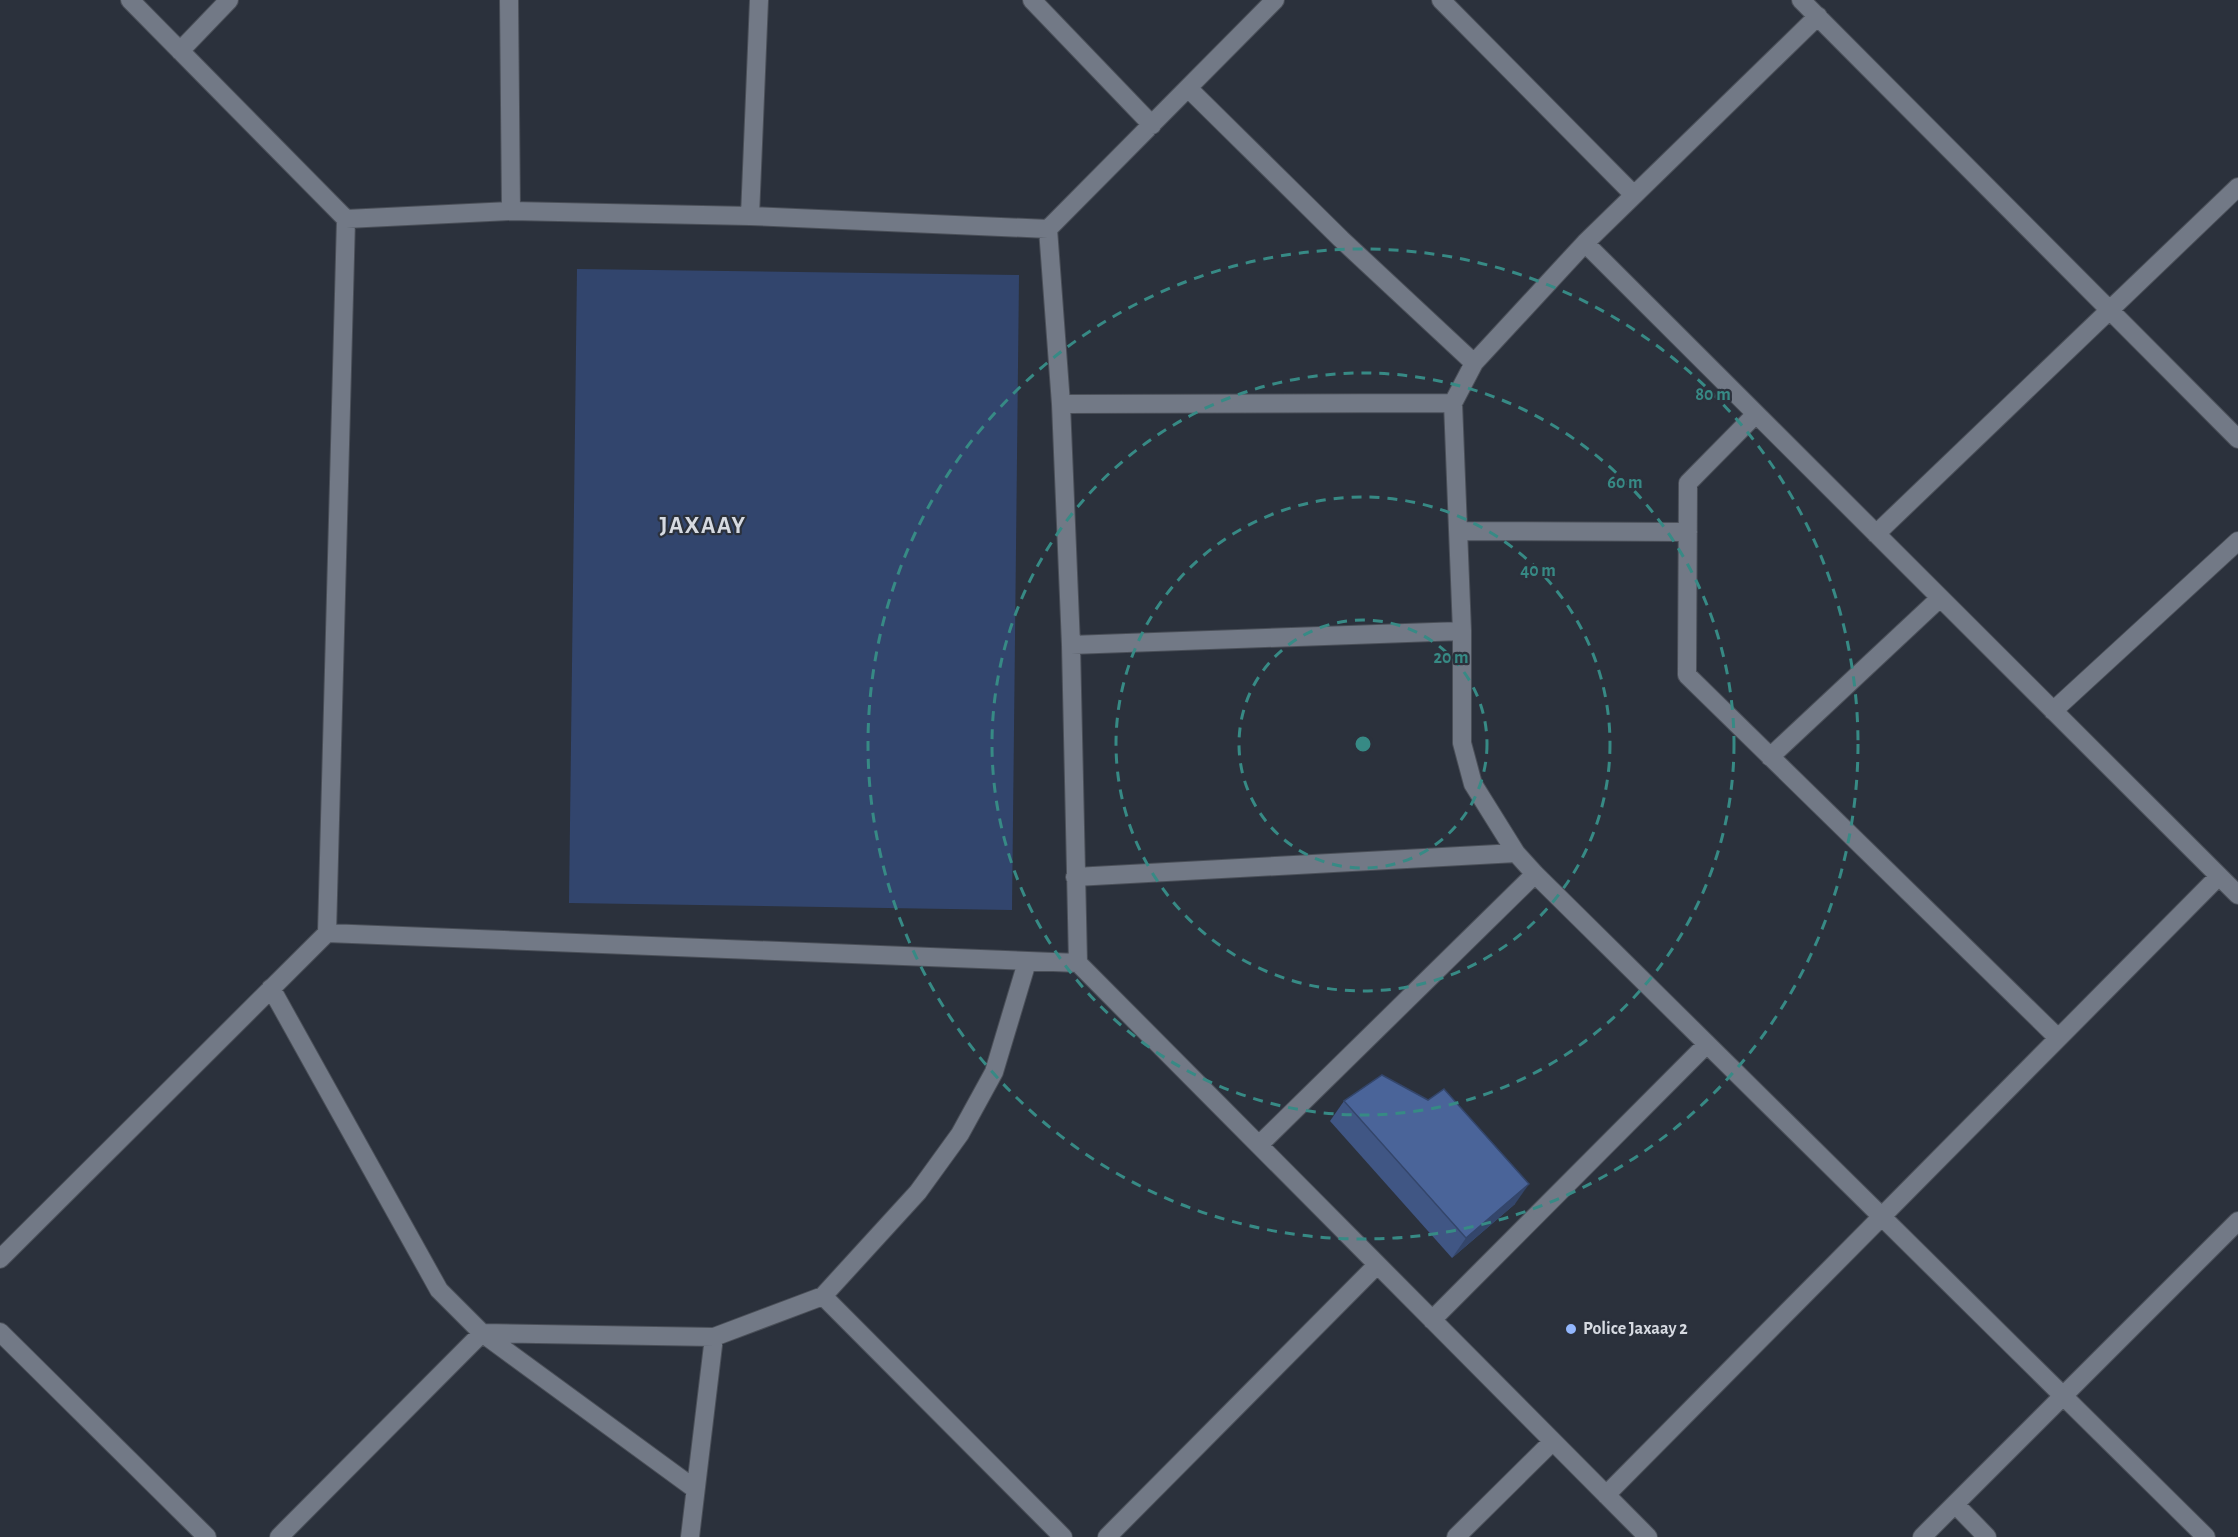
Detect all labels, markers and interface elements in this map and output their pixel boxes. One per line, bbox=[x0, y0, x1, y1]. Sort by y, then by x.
text: 80 m bbox=[1695, 386, 1731, 404]
text: 60 m bbox=[1607, 474, 1643, 492]
district label: JAXAAY bbox=[660, 514, 746, 538]
text: 40 m bbox=[1520, 562, 1556, 580]
text: 20 m bbox=[1433, 649, 1469, 667]
centre of rings bbox=[1353, 734, 1373, 754]
place label: Police Jaxaay 2 bbox=[1583, 1320, 1688, 1338]
marker: Police Jaxaay 2 bbox=[1564, 1322, 1578, 1336]

